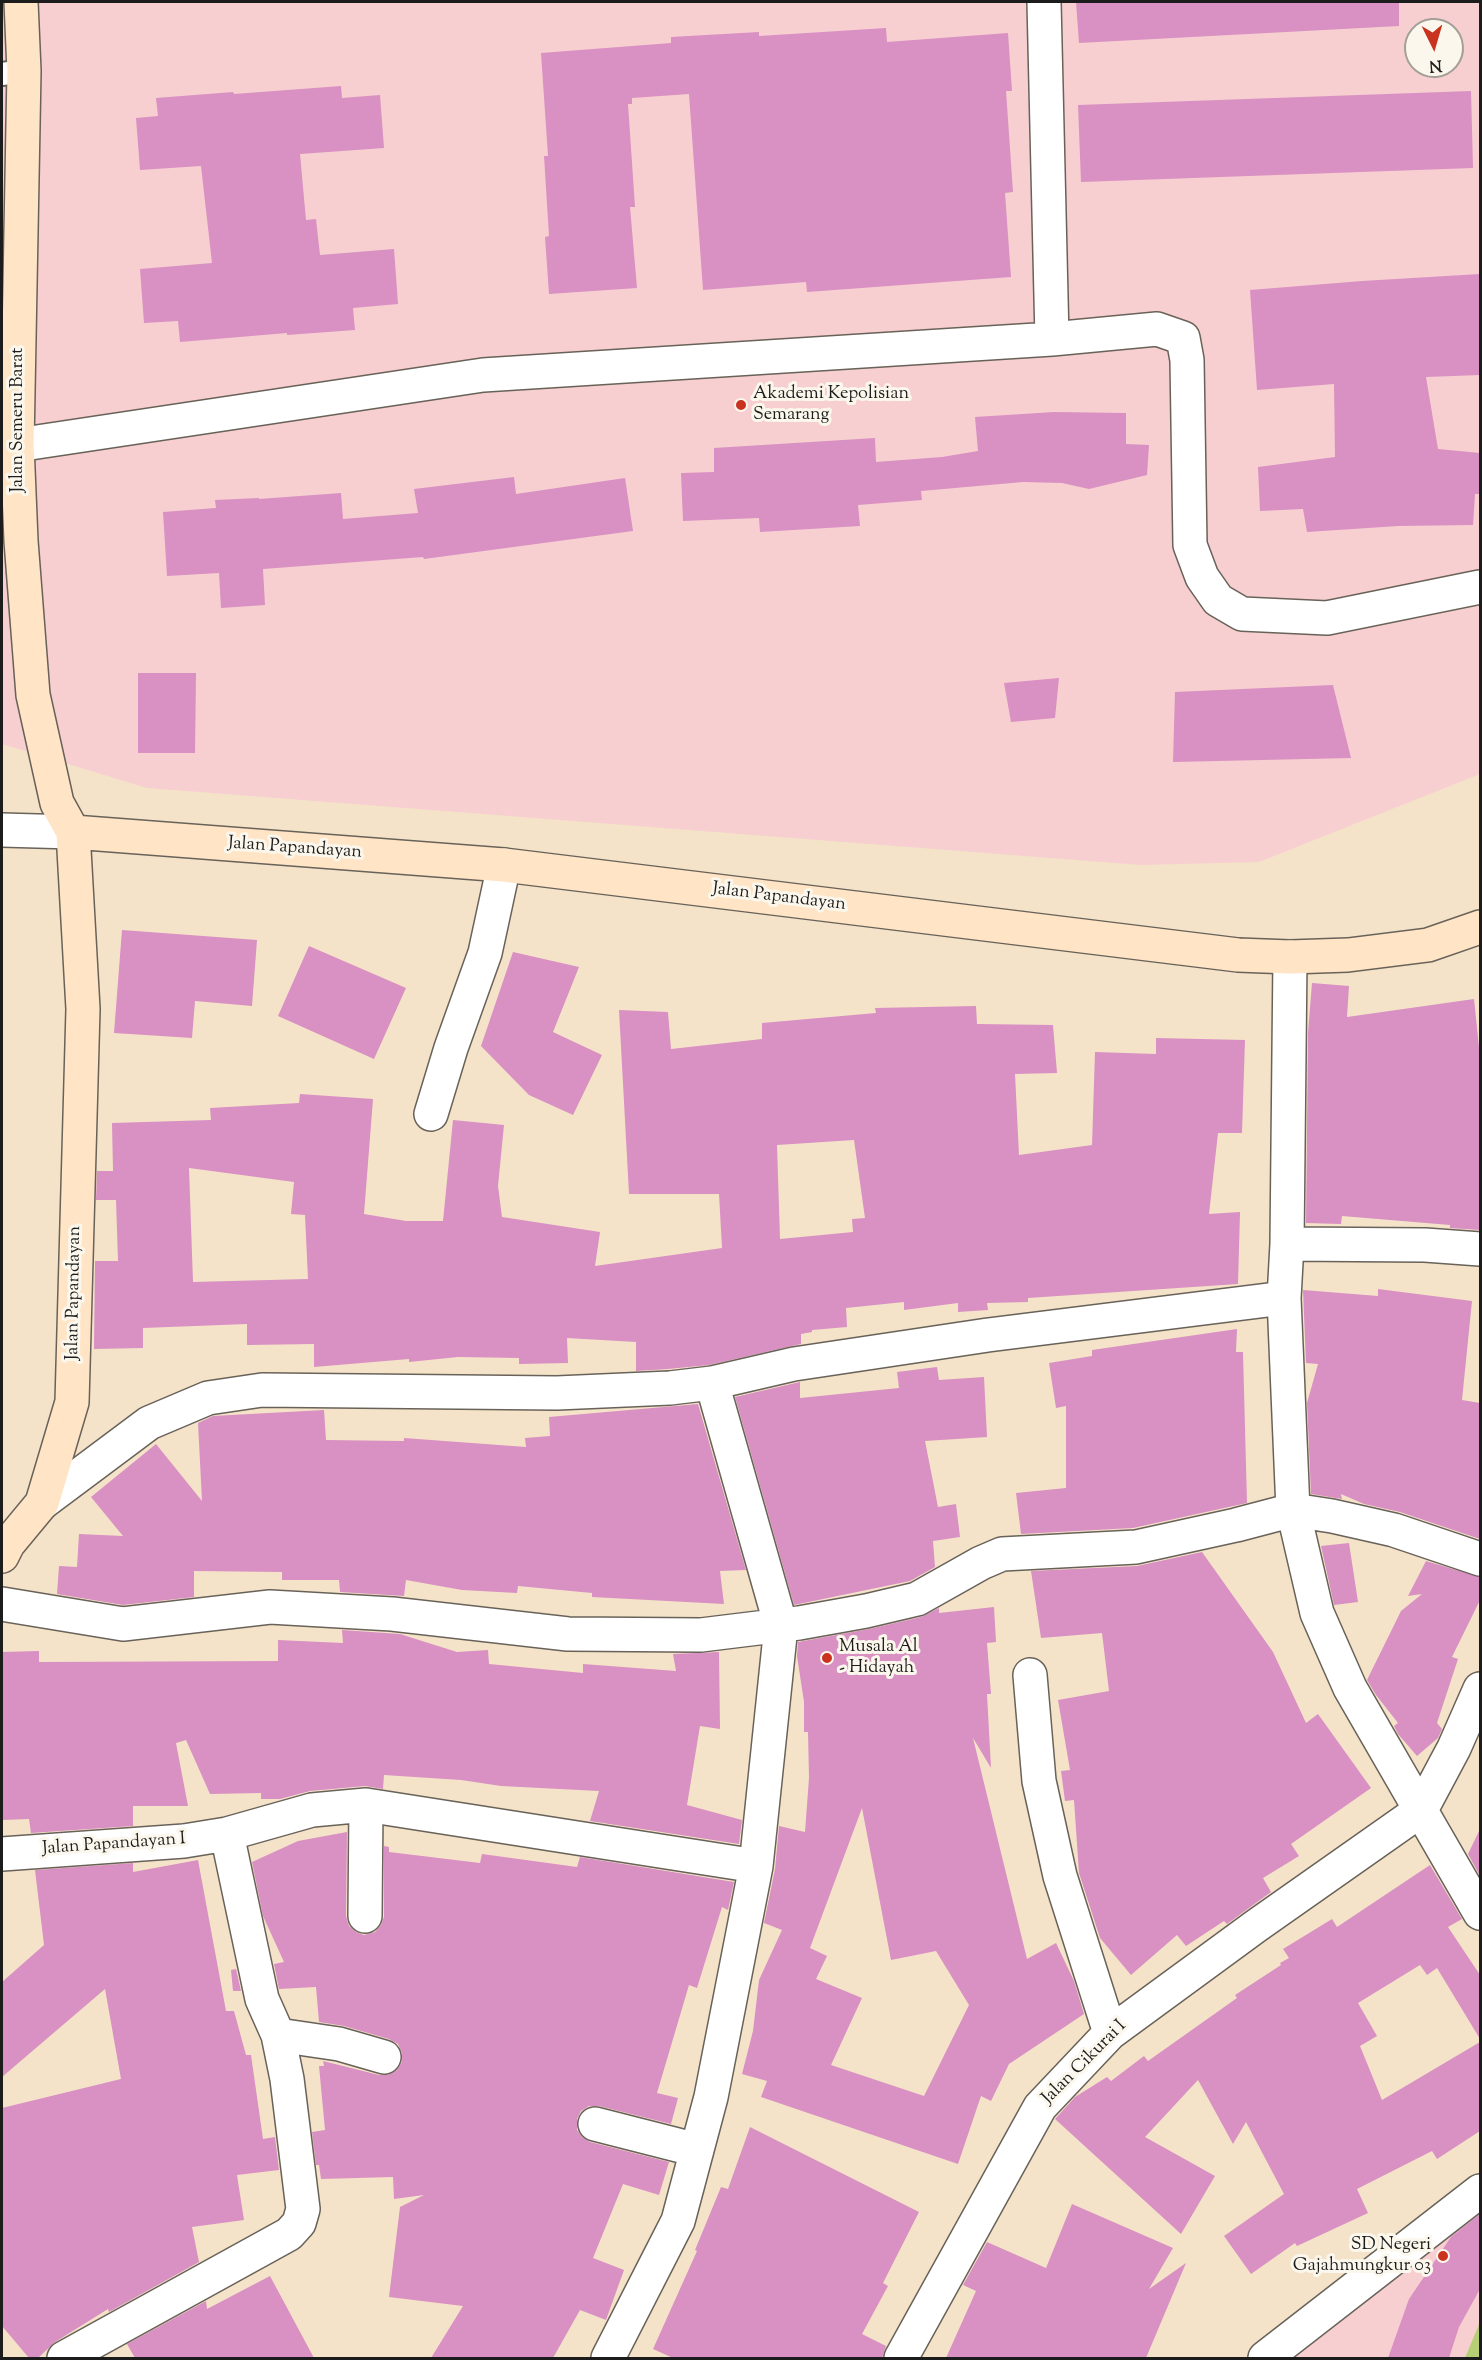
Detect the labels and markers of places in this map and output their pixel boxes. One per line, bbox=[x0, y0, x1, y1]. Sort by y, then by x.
place label: Akademi Kepolisian Semarang bbox=[753, 384, 909, 426]
marker: Akademi Kepolisian Semarang bbox=[734, 398, 748, 412]
place label: Musala Al - Hidayah bbox=[839, 1637, 918, 1680]
marker: Musala Al - Hidayah bbox=[820, 1651, 834, 1665]
place label: SD Negeri Gajahmungkur 03 bbox=[1293, 2235, 1431, 2278]
marker: SD Negeri Gajahmungkur 03 bbox=[1436, 2249, 1450, 2263]

